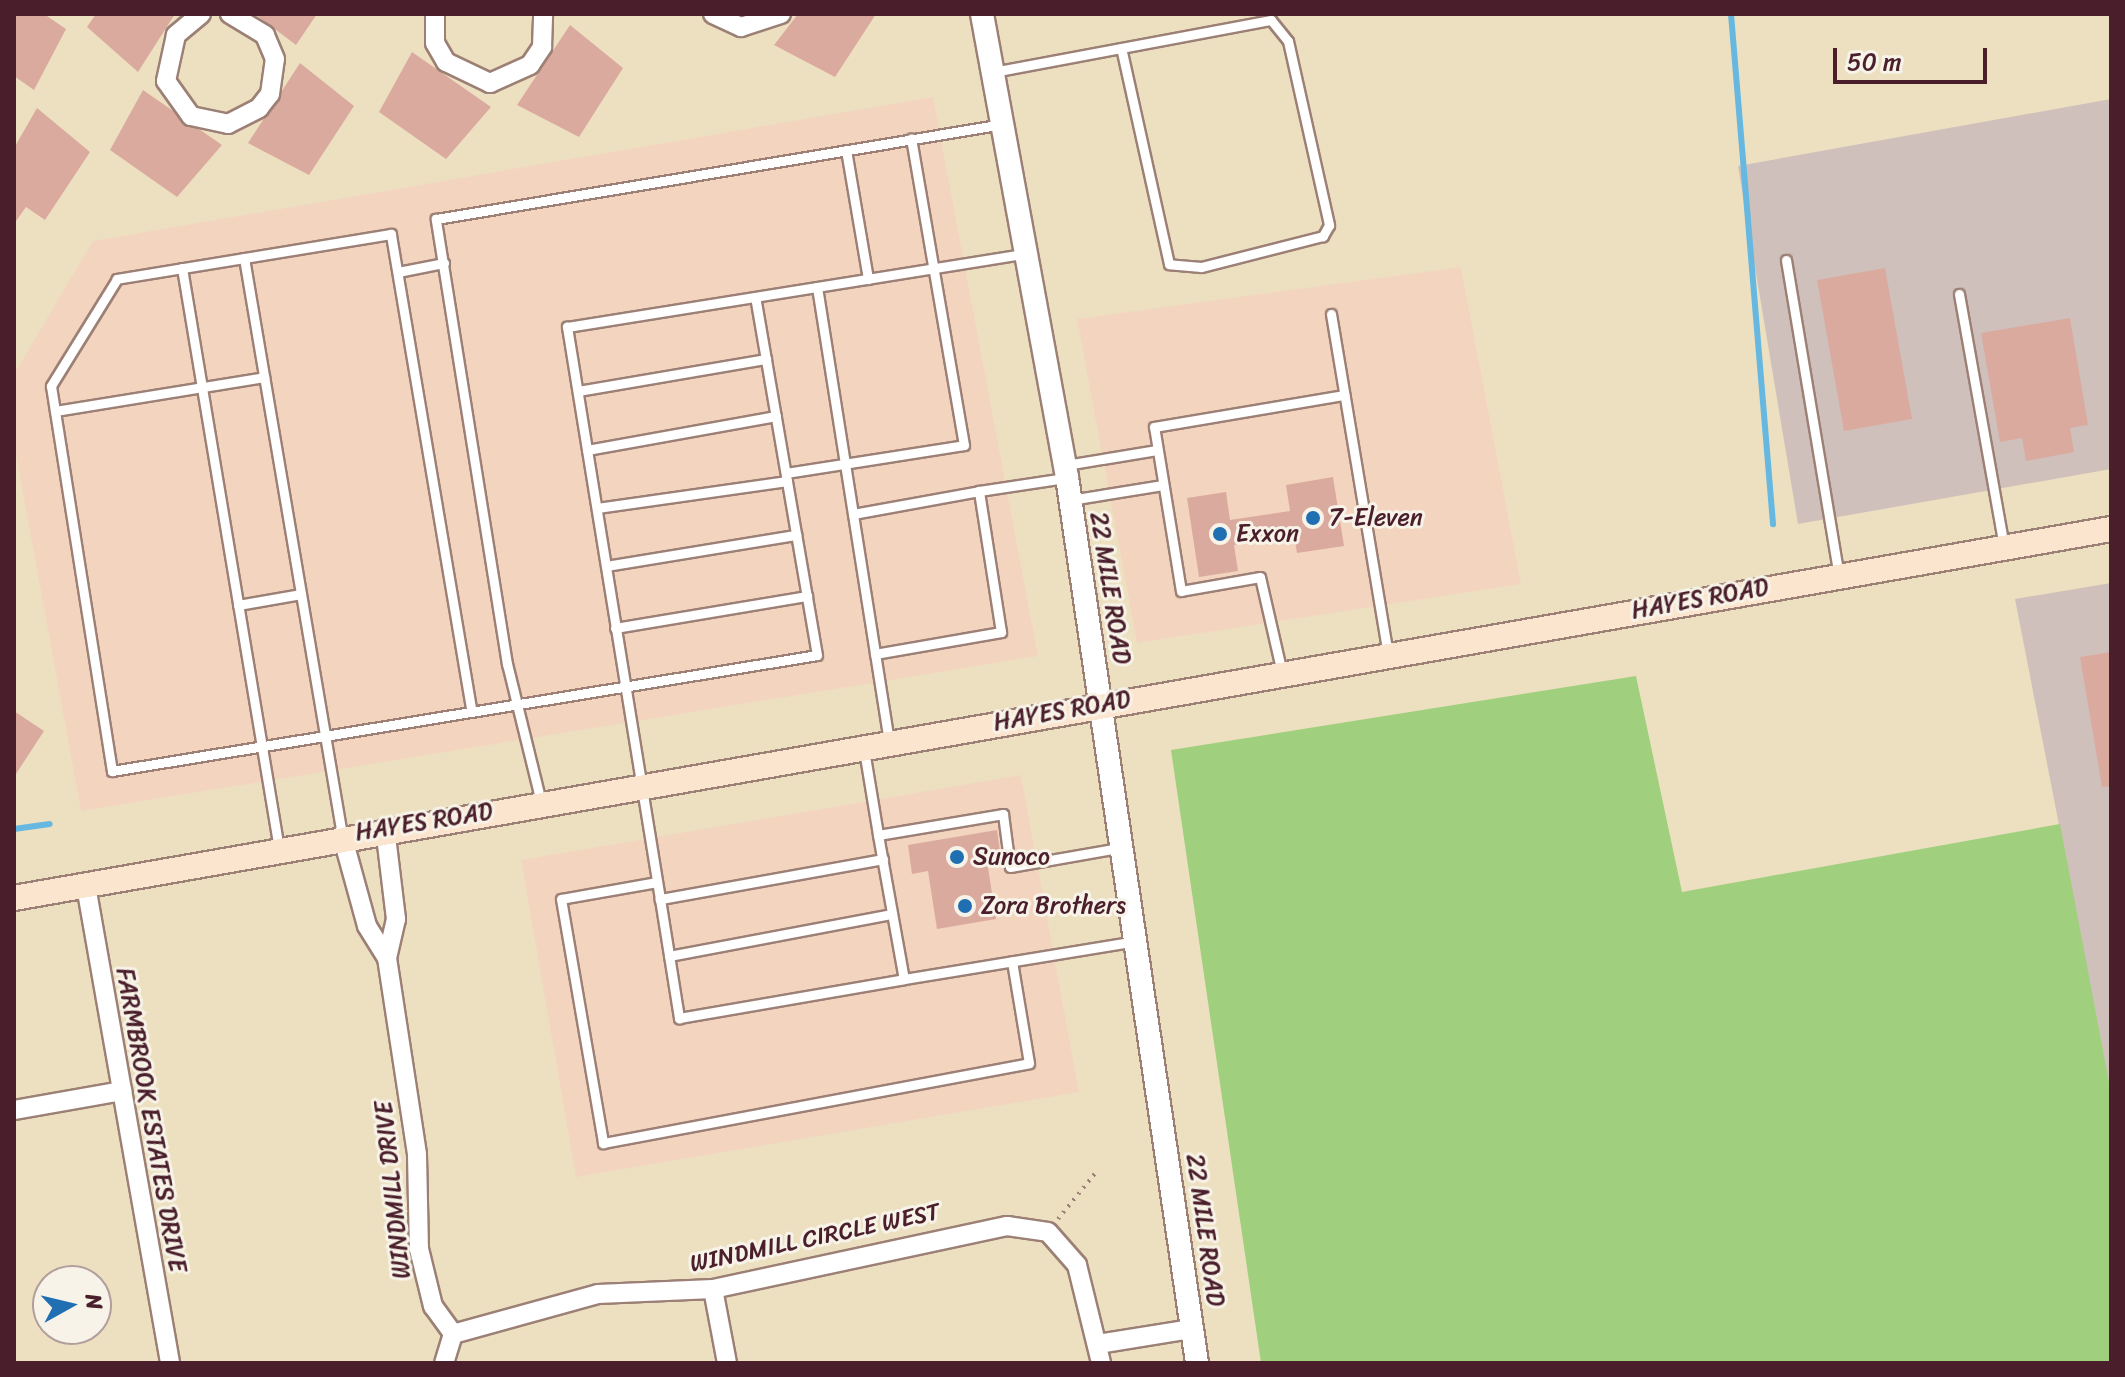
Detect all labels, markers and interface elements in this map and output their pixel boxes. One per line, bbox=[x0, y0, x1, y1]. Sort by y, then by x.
scale bar bbox=[1837, 32, 1991, 82]
text: 50 m bbox=[1847, 41, 1902, 83]
place label: 7-Eleven bbox=[1329, 504, 1423, 532]
marker: 7-Eleven bbox=[1304, 509, 1322, 527]
street label: 22 MILE ROAD bbox=[1084, 510, 1136, 666]
place label: Exxon bbox=[1236, 520, 1299, 548]
marker: Exxon bbox=[1211, 525, 1229, 543]
street label: HAYES ROAD bbox=[1629, 573, 1771, 625]
street label: HAYES ROAD bbox=[991, 685, 1133, 737]
street label: HAYES ROAD bbox=[353, 797, 495, 847]
place label: Sunoco bbox=[973, 843, 1050, 871]
marker: Sunoco bbox=[948, 848, 966, 866]
place label: Zora Brothers bbox=[981, 892, 1128, 920]
marker: Zora Brothers bbox=[956, 897, 974, 915]
street label: FARMBROOK ESTATES DRIVE bbox=[110, 965, 192, 1275]
street label: WINDMILL DRIVE bbox=[369, 1099, 417, 1281]
street label: 22 MILE ROAD bbox=[1180, 1152, 1230, 1308]
street label: WINDMILL CIRCLE WEST bbox=[686, 1197, 944, 1279]
north arrow bbox=[32, 1265, 112, 1345]
text: N bbox=[74, 1292, 115, 1312]

